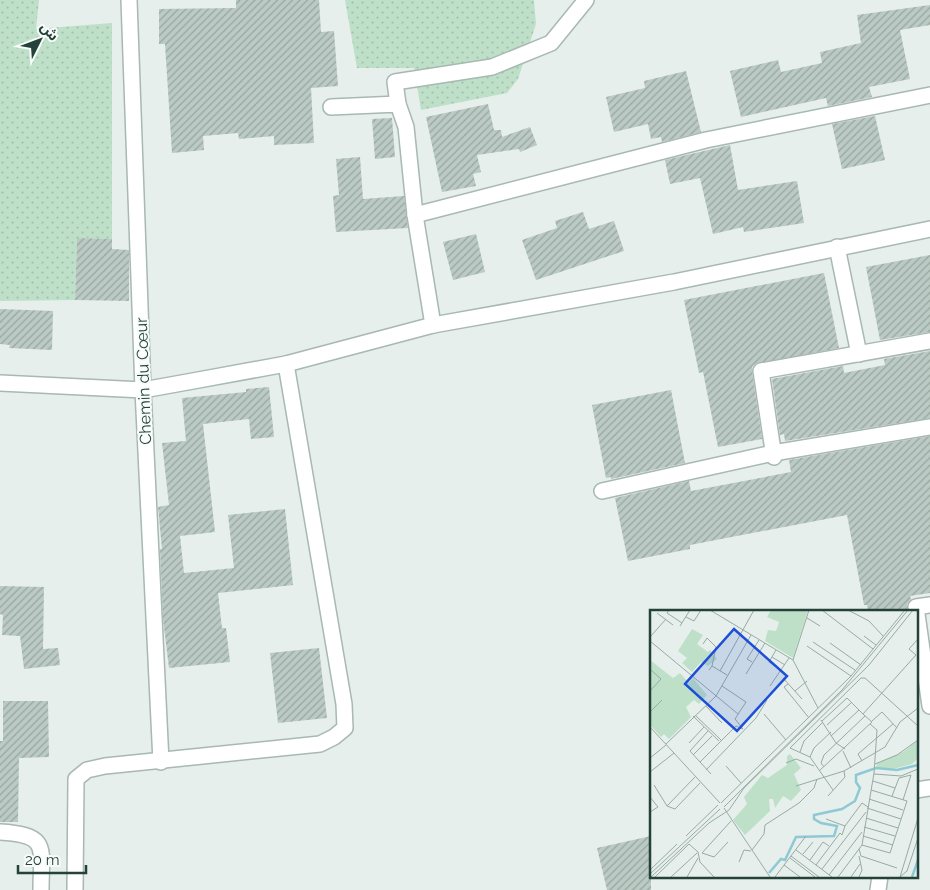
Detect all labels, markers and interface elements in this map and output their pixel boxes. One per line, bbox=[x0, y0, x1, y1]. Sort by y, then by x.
north arrow bbox=[15, 15, 65, 65]
text: ش bbox=[37, 19, 62, 44]
street label: Chemin du Cœur bbox=[132, 317, 155, 445]
inset map bbox=[650, 610, 918, 878]
scale bar bbox=[18, 842, 85, 874]
text: 20 m bbox=[25, 851, 60, 869]

